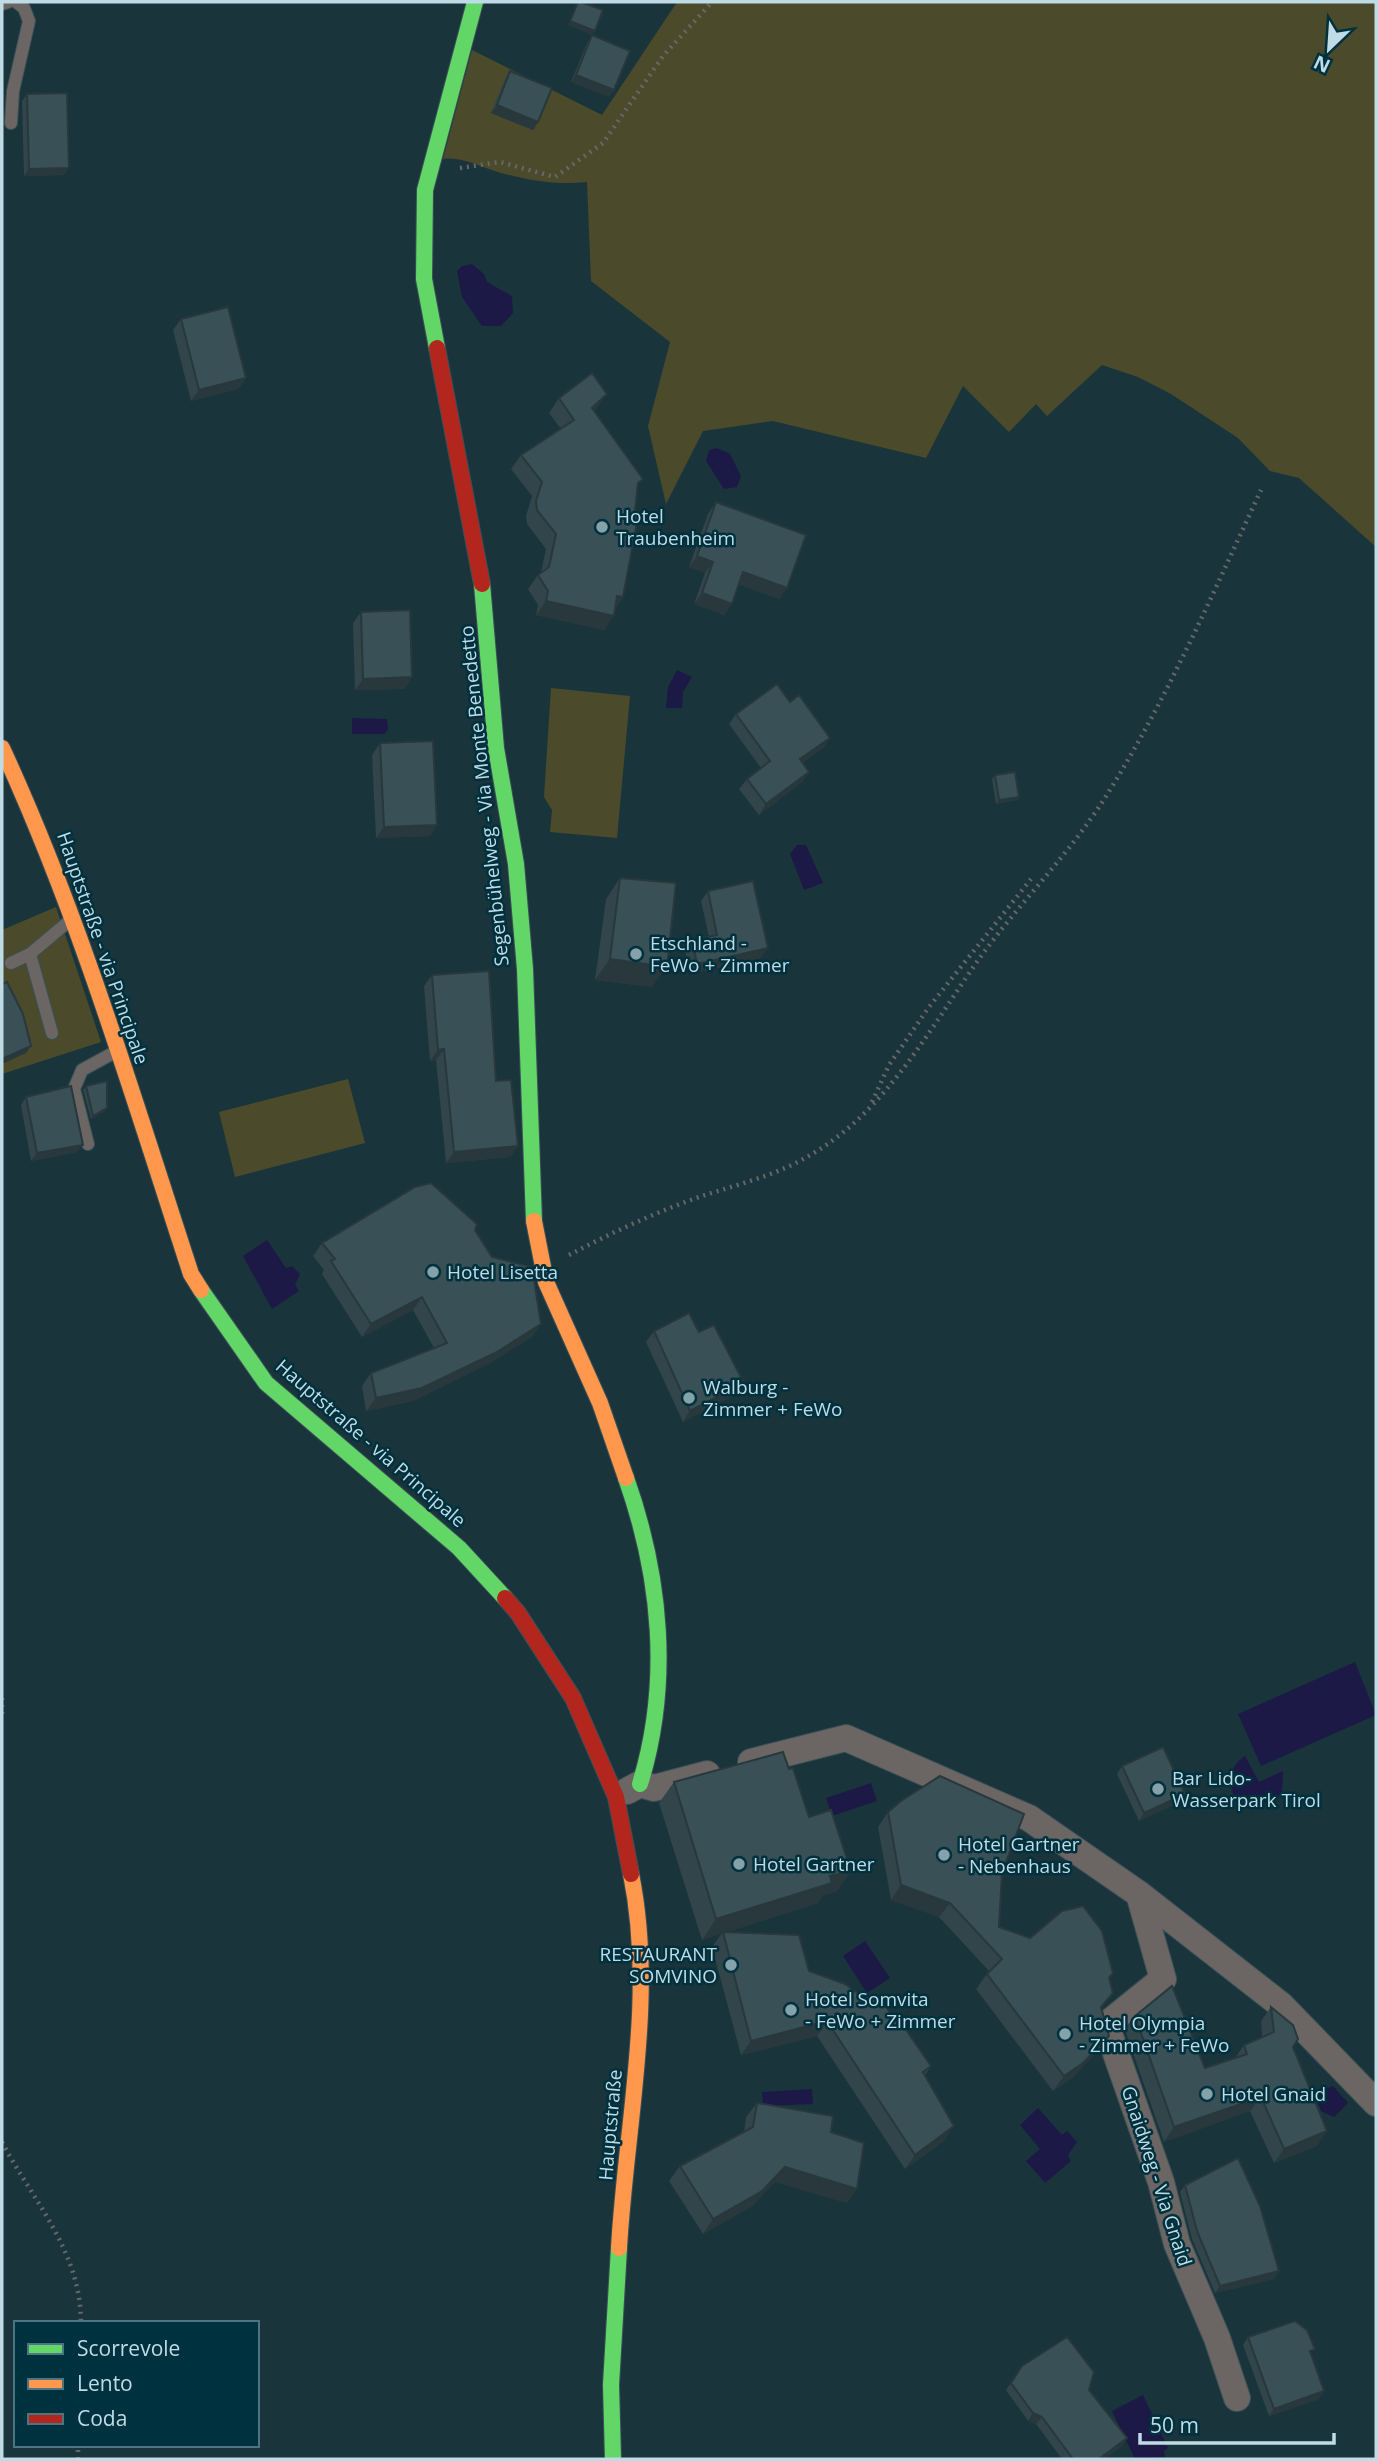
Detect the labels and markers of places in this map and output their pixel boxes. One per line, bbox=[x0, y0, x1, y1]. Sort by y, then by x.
place label: Hotel Traubenheim bbox=[616, 503, 735, 551]
marker: Hotel Traubenheim bbox=[594, 519, 610, 535]
place label: Etschland - FeWo + Zimmer bbox=[650, 930, 790, 978]
marker: Etschland - FeWo + Zimmer bbox=[628, 946, 644, 962]
place label: Hotel Lisetta bbox=[447, 1259, 558, 1285]
marker: Hotel Lisetta bbox=[425, 1264, 441, 1280]
place label: Walburg - Zimmer + FeWo bbox=[703, 1374, 842, 1422]
marker: Walburg - Zimmer + FeWo bbox=[681, 1390, 697, 1406]
place label: Bar Lido- Wasserpark Tirol bbox=[1172, 1765, 1321, 1813]
marker: Bar Lido- Wasserpark Tirol bbox=[1150, 1781, 1166, 1797]
place label: Hotel Gartner - Nebenhaus bbox=[958, 1831, 1080, 1879]
marker: Hotel Gartner - Nebenhaus bbox=[936, 1847, 952, 1863]
place label: Hotel Gartner bbox=[753, 1851, 875, 1877]
marker: Hotel Gartner bbox=[731, 1856, 747, 1872]
place label: RESTAURANT SOMVINO bbox=[599, 1941, 718, 1989]
marker: RESTAURANT SOMVINO bbox=[723, 1957, 739, 1973]
place label: Hotel Somvita - FeWo + Zimmer bbox=[805, 1986, 956, 2034]
marker: Hotel Somvita - FeWo + Zimmer bbox=[783, 2002, 799, 2018]
place label: Hotel Olympia - Zimmer + FeWo bbox=[1079, 2010, 1230, 2058]
marker: Hotel Olympia - Zimmer + FeWo bbox=[1057, 2026, 1073, 2042]
place label: Hotel Gnaid bbox=[1221, 2081, 1326, 2107]
marker: Hotel Gnaid bbox=[1199, 2086, 1215, 2102]

